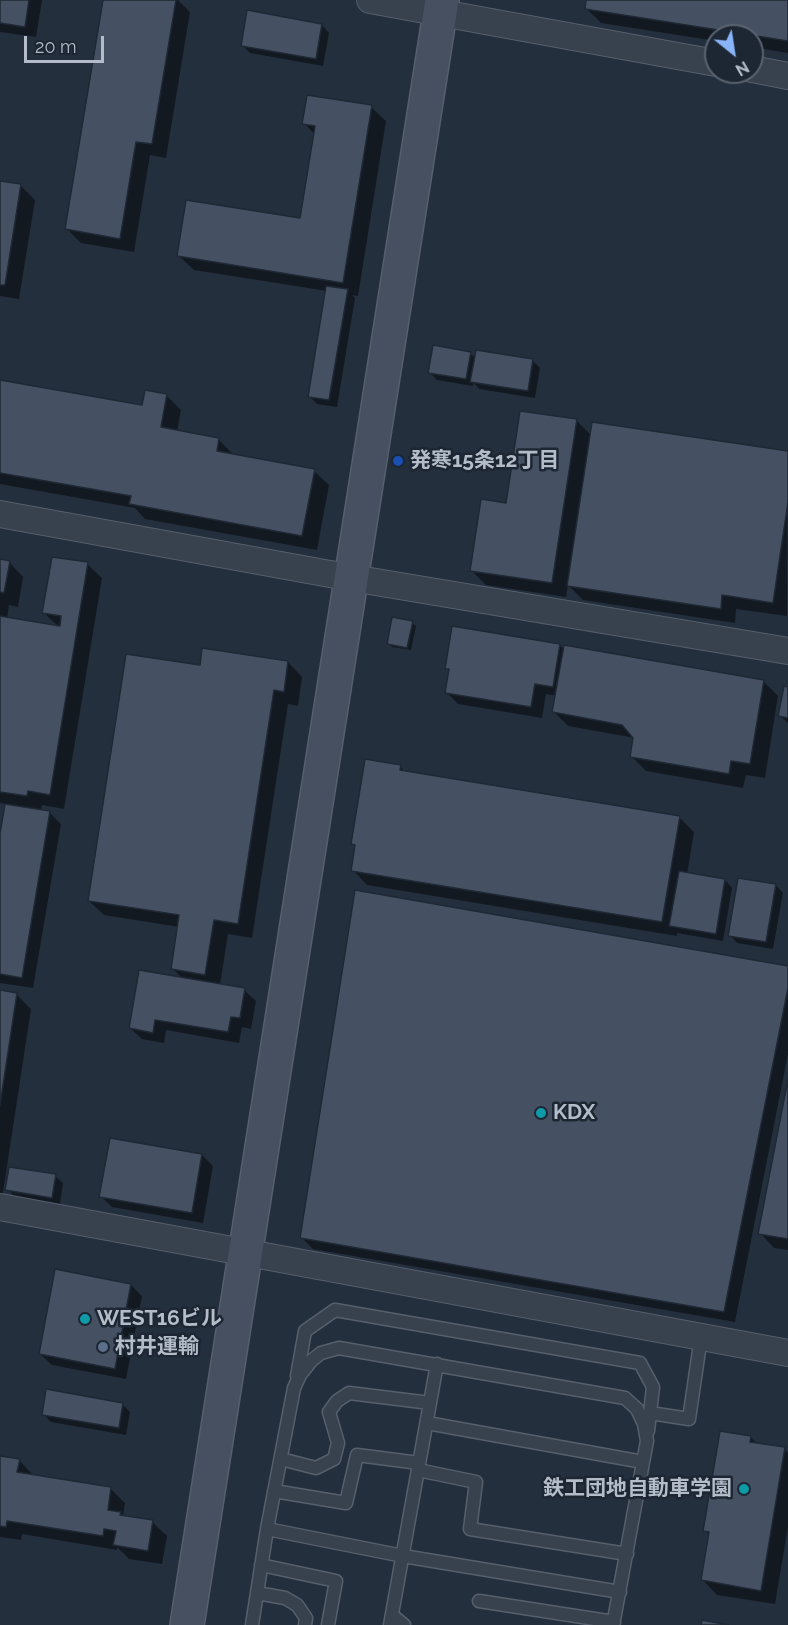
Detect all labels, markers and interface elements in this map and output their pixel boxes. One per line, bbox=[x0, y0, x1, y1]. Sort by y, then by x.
scale bar bbox=[27, 24, 106, 62]
north arrow bbox=[704, 24, 764, 84]
text: 20 m bbox=[35, 36, 77, 57]
text: N bbox=[732, 57, 752, 80]
place label: 発寒15条12丁目 bbox=[410, 448, 559, 474]
marker: 発寒15条12丁目 bbox=[391, 454, 405, 468]
place label: KDX bbox=[553, 1100, 595, 1126]
marker: KDX bbox=[534, 1106, 548, 1120]
place label: WEST16ビル bbox=[97, 1306, 222, 1332]
marker: WEST16ビル bbox=[78, 1312, 92, 1326]
place label: 村井運輸 bbox=[115, 1334, 199, 1360]
marker: 村井運輸 bbox=[96, 1340, 110, 1354]
place label: 鉄工団地自動車学園 bbox=[543, 1476, 732, 1502]
marker: 鉄工団地自動車学園 bbox=[737, 1482, 751, 1496]

